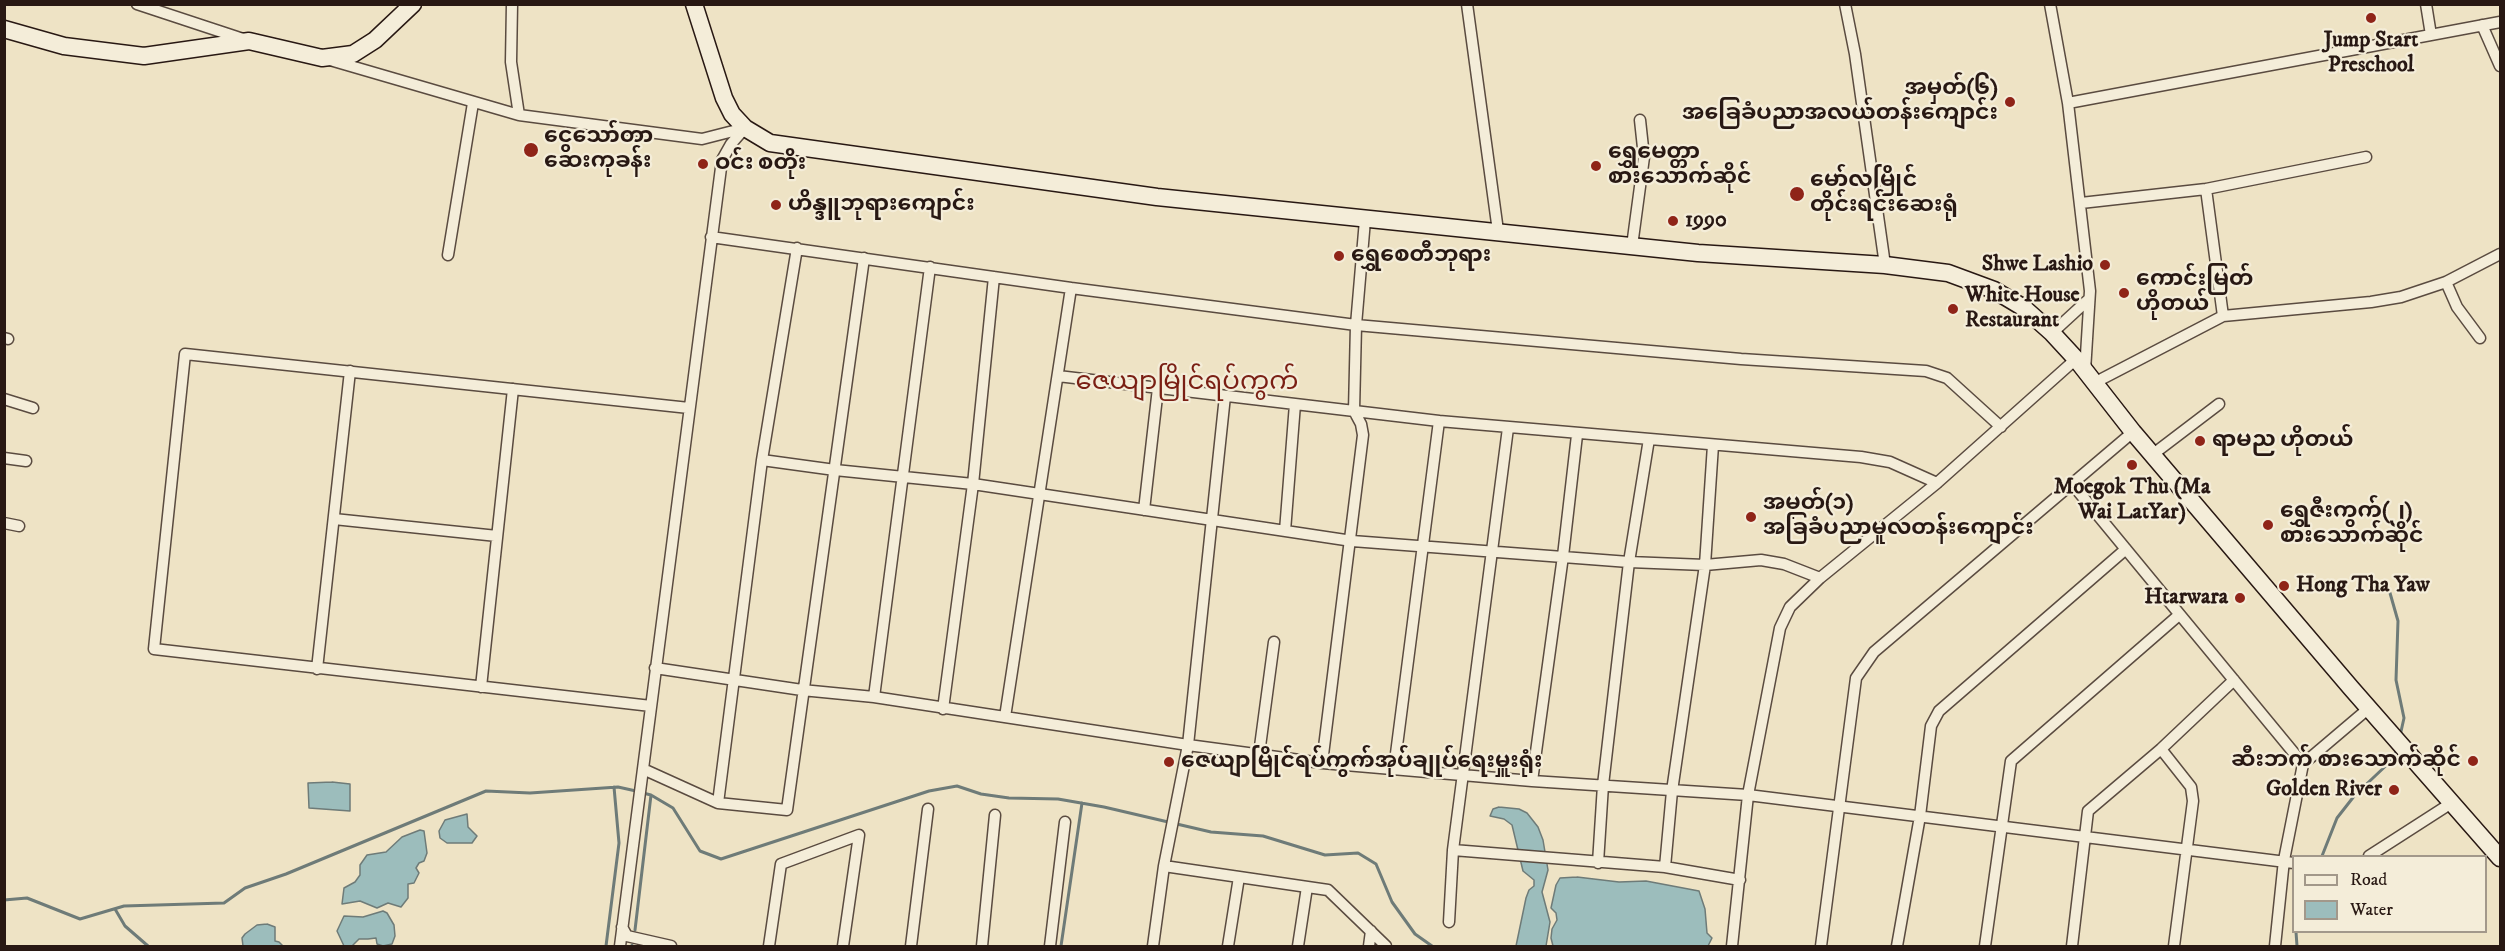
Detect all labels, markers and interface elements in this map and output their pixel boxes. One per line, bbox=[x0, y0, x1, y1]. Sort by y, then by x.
marker: Jump Start Preschool bbox=[2364, 11, 2378, 25]
place label: Jump Start Preschool bbox=[2324, 28, 2418, 80]
place label: အမှတ်(၆) အခြေခံပညာအလယ်တန်းကျောင်း bbox=[1682, 76, 1998, 128]
marker: အမှတ်(၆) အခြေခံပညာအလယ်တန်းကျောင်း bbox=[2003, 95, 2017, 109]
place label: ငွေသော်တာ ဆေးကုခန်း bbox=[544, 124, 653, 176]
place label: ရွှေမေတ္တာ စားသောက်ဆိုင် bbox=[1608, 140, 1752, 192]
marker: ငွေသော်တာ ဆေးကုခန်း bbox=[522, 141, 540, 159]
place label: ဝင်း စတိုး bbox=[715, 151, 806, 177]
marker: ဝင်း စတိုး bbox=[696, 157, 710, 171]
marker: ရွှေမေတ္တာ စားသောက်ဆိုင် bbox=[1589, 159, 1603, 173]
place label: မော်လမြိုင် တိုင်းရင်းဆေးရုံ bbox=[1810, 168, 1958, 220]
marker: မော်လမြိုင် တိုင်းရင်းဆေးရုံ bbox=[1788, 185, 1806, 203]
place label: ဟိန္ဒူဘုရားကျောင်း bbox=[788, 192, 975, 218]
marker: ဟိန္ဒူဘုရားကျောင်း bbox=[769, 198, 783, 212]
place label: 1990 bbox=[1685, 208, 1727, 234]
marker: 1990 bbox=[1666, 214, 1680, 228]
place label: ရွှေစေတီဘုရား bbox=[1351, 243, 1491, 269]
marker: ရွှေစေတီဘုရား bbox=[1332, 249, 1346, 263]
place label: Shwe Lashio bbox=[1982, 252, 2093, 278]
marker: Shwe Lashio bbox=[2098, 258, 2112, 272]
place label: ကောင်းမြတ် ဟိုတယ် bbox=[2136, 267, 2253, 318]
place label: White House Restaurant bbox=[1965, 283, 2080, 334]
marker: ကောင်းမြတ် ဟိုတယ် bbox=[2117, 286, 2131, 300]
marker: White House Restaurant bbox=[1946, 302, 1960, 316]
district label: ဇေယျာမြိုင်ရပ်ကွက် bbox=[1076, 368, 1298, 400]
place label: ရာမည ဟိုတယ် bbox=[2212, 428, 2354, 454]
marker: ရာမည ဟိုတယ် bbox=[2193, 434, 2207, 448]
marker: Moegok Thu (Ma Wai LatYar) bbox=[2125, 458, 2139, 472]
place label: Moegok Thu (Ma Wai LatYar) bbox=[2054, 475, 2210, 526]
place label: အမှတ်(၁) အခြခံပညာမူလတန်းကျောင်း bbox=[1763, 491, 2034, 542]
place label: ရွှေဇီးကွက်(၂) စားသောက်ဆိုင် bbox=[2280, 499, 2424, 550]
marker: အမှတ်(၁) အခြခံပညာမူလတန်းကျောင်း bbox=[1744, 510, 1758, 524]
marker: ရွှေဇီးကွက်(၂) စားသောက်ဆိုင် bbox=[2261, 518, 2275, 532]
place label: Hong Tha Yaw bbox=[2296, 573, 2430, 599]
marker: Hong Tha Yaw bbox=[2277, 579, 2291, 593]
place label: Htarwara bbox=[2144, 585, 2228, 611]
marker: Htarwara bbox=[2233, 591, 2247, 605]
place label: ဆီးဘက် စားသောက်ဆိုင် bbox=[2231, 748, 2461, 774]
place label: ဇေယျာမြိုင်ရပ်ကွက်အုပ်ချုပ်ရေးမှူးရုံး bbox=[1181, 749, 1543, 775]
marker: ဆီးဘက် စားသောက်ဆိုင် bbox=[2466, 754, 2480, 768]
marker: ဇေယျာမြိုင်ရပ်ကွက်အုပ်ချုပ်ရေးမှူးရုံး bbox=[1162, 755, 1176, 769]
place label: Golden River bbox=[2266, 777, 2382, 803]
marker: Golden River bbox=[2387, 783, 2401, 797]
legend bbox=[2292, 855, 2487, 933]
text: Road bbox=[2350, 869, 2387, 891]
text: Water bbox=[2350, 899, 2393, 921]

